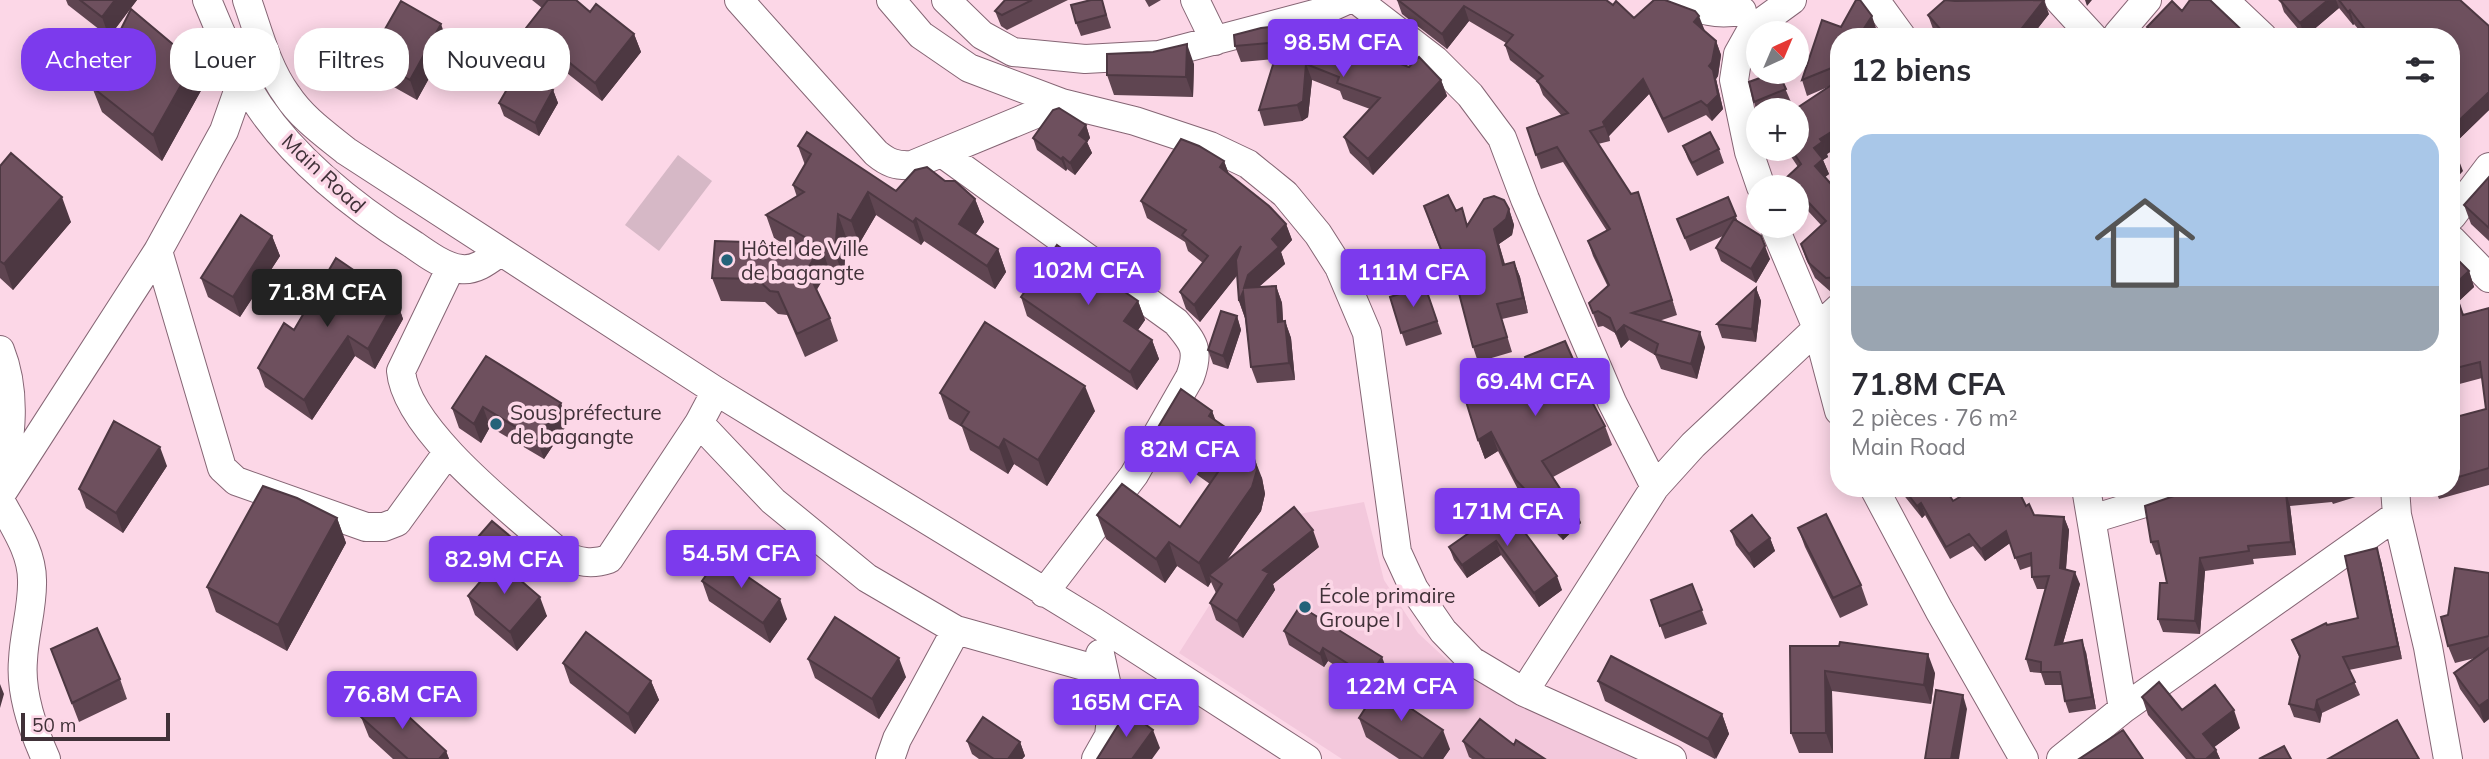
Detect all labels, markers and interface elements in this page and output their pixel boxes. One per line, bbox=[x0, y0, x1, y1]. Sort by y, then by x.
pin: 98.5M CFA bbox=[1263, 20, 1423, 79]
north arrow bbox=[1746, 21, 1810, 84]
map controls bbox=[1746, 21, 1809, 238]
text: 98.5M CFA bbox=[1284, 27, 1402, 56]
chip: Acheter bbox=[21, 28, 156, 91]
chip: Louer bbox=[170, 28, 280, 91]
chip: Filtres bbox=[294, 28, 409, 91]
chip: Nouveau bbox=[423, 28, 570, 91]
text: 12 biens bbox=[1851, 51, 1971, 89]
icon: filters bbox=[2401, 51, 2439, 89]
button: + bbox=[1746, 98, 1809, 161]
street label: Main Road bbox=[277, 128, 371, 218]
button: − bbox=[1746, 175, 1809, 238]
icon: home bbox=[2082, 180, 2208, 306]
place label: Hôtel de Ville de bagangte bbox=[741, 235, 869, 285]
pin: 102M CFA bbox=[1016, 247, 1160, 307]
pin: 111M CFA bbox=[1341, 250, 1485, 309]
marker: Hôtel de Ville de bagangte bbox=[719, 252, 735, 268]
text: 102M CFA bbox=[1032, 255, 1144, 284]
text: 111M CFA bbox=[1357, 257, 1469, 286]
pin: 71.8M CFA bbox=[247, 270, 407, 329]
text: 71.8M CFA bbox=[268, 277, 386, 306]
pin: 69.4M CFA bbox=[1455, 358, 1615, 418]
text: 71.8M CFA bbox=[1851, 365, 2005, 403]
text: 69.4M CFA bbox=[1476, 366, 1594, 395]
place label: Sous préfecture de bagangte bbox=[510, 399, 662, 449]
text: 2 pièces · 76 m² bbox=[1851, 403, 2018, 432]
marker: Sous préfecture de bagangte bbox=[488, 416, 504, 432]
pin: 82M CFA bbox=[1125, 426, 1255, 486]
text: Main Road bbox=[1851, 432, 1966, 461]
text: 82M CFA bbox=[1141, 434, 1239, 463]
pin: 171M CFA bbox=[1435, 489, 1579, 548]
text: 171M CFA bbox=[1451, 496, 1563, 525]
pin: 54.5M CFA bbox=[661, 530, 821, 590]
pin: 82.9M CFA bbox=[424, 536, 584, 596]
text: 54.5M CFA bbox=[682, 538, 800, 567]
text: 82.9M CFA bbox=[445, 544, 563, 573]
place label: École primaire Groupe I bbox=[1319, 582, 1456, 632]
marker: École primaire Groupe I bbox=[1297, 599, 1313, 615]
pin: 122M CFA bbox=[1329, 664, 1473, 723]
text: 122M CFA bbox=[1345, 671, 1457, 700]
pin: 76.8M CFA bbox=[322, 672, 482, 731]
text: 76.8M CFA bbox=[343, 679, 461, 708]
pin: 165M CFA bbox=[1054, 680, 1198, 739]
text: 165M CFA bbox=[1070, 687, 1182, 716]
scale bar bbox=[21, 710, 170, 742]
text: 50 m bbox=[32, 713, 76, 737]

